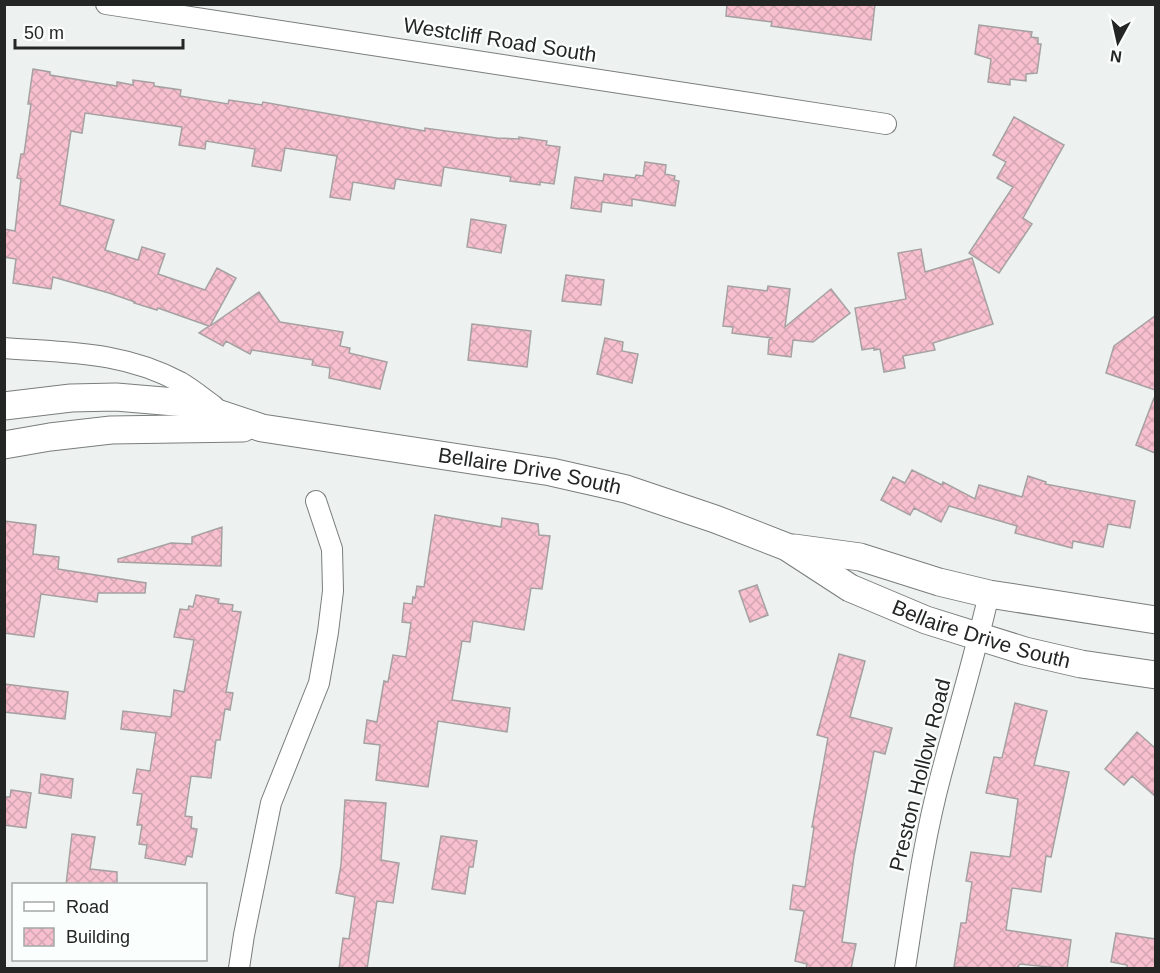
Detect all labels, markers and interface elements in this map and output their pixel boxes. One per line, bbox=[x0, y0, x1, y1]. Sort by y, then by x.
scale bar bbox=[15, 12, 183, 50]
north arrow bbox=[1088, 12, 1148, 72]
street label: Westcliff Road South bbox=[402, 13, 598, 66]
text: 50 m bbox=[24, 23, 64, 43]
text: N bbox=[1109, 47, 1123, 66]
street label: Bellaire Drive South bbox=[437, 443, 624, 499]
street label: Bellaire Drive South bbox=[889, 595, 1073, 672]
street label: Preston Hollow Road bbox=[884, 676, 955, 873]
legend bbox=[12, 883, 207, 961]
text: Road bbox=[66, 897, 109, 917]
text: Building bbox=[66, 927, 130, 947]

